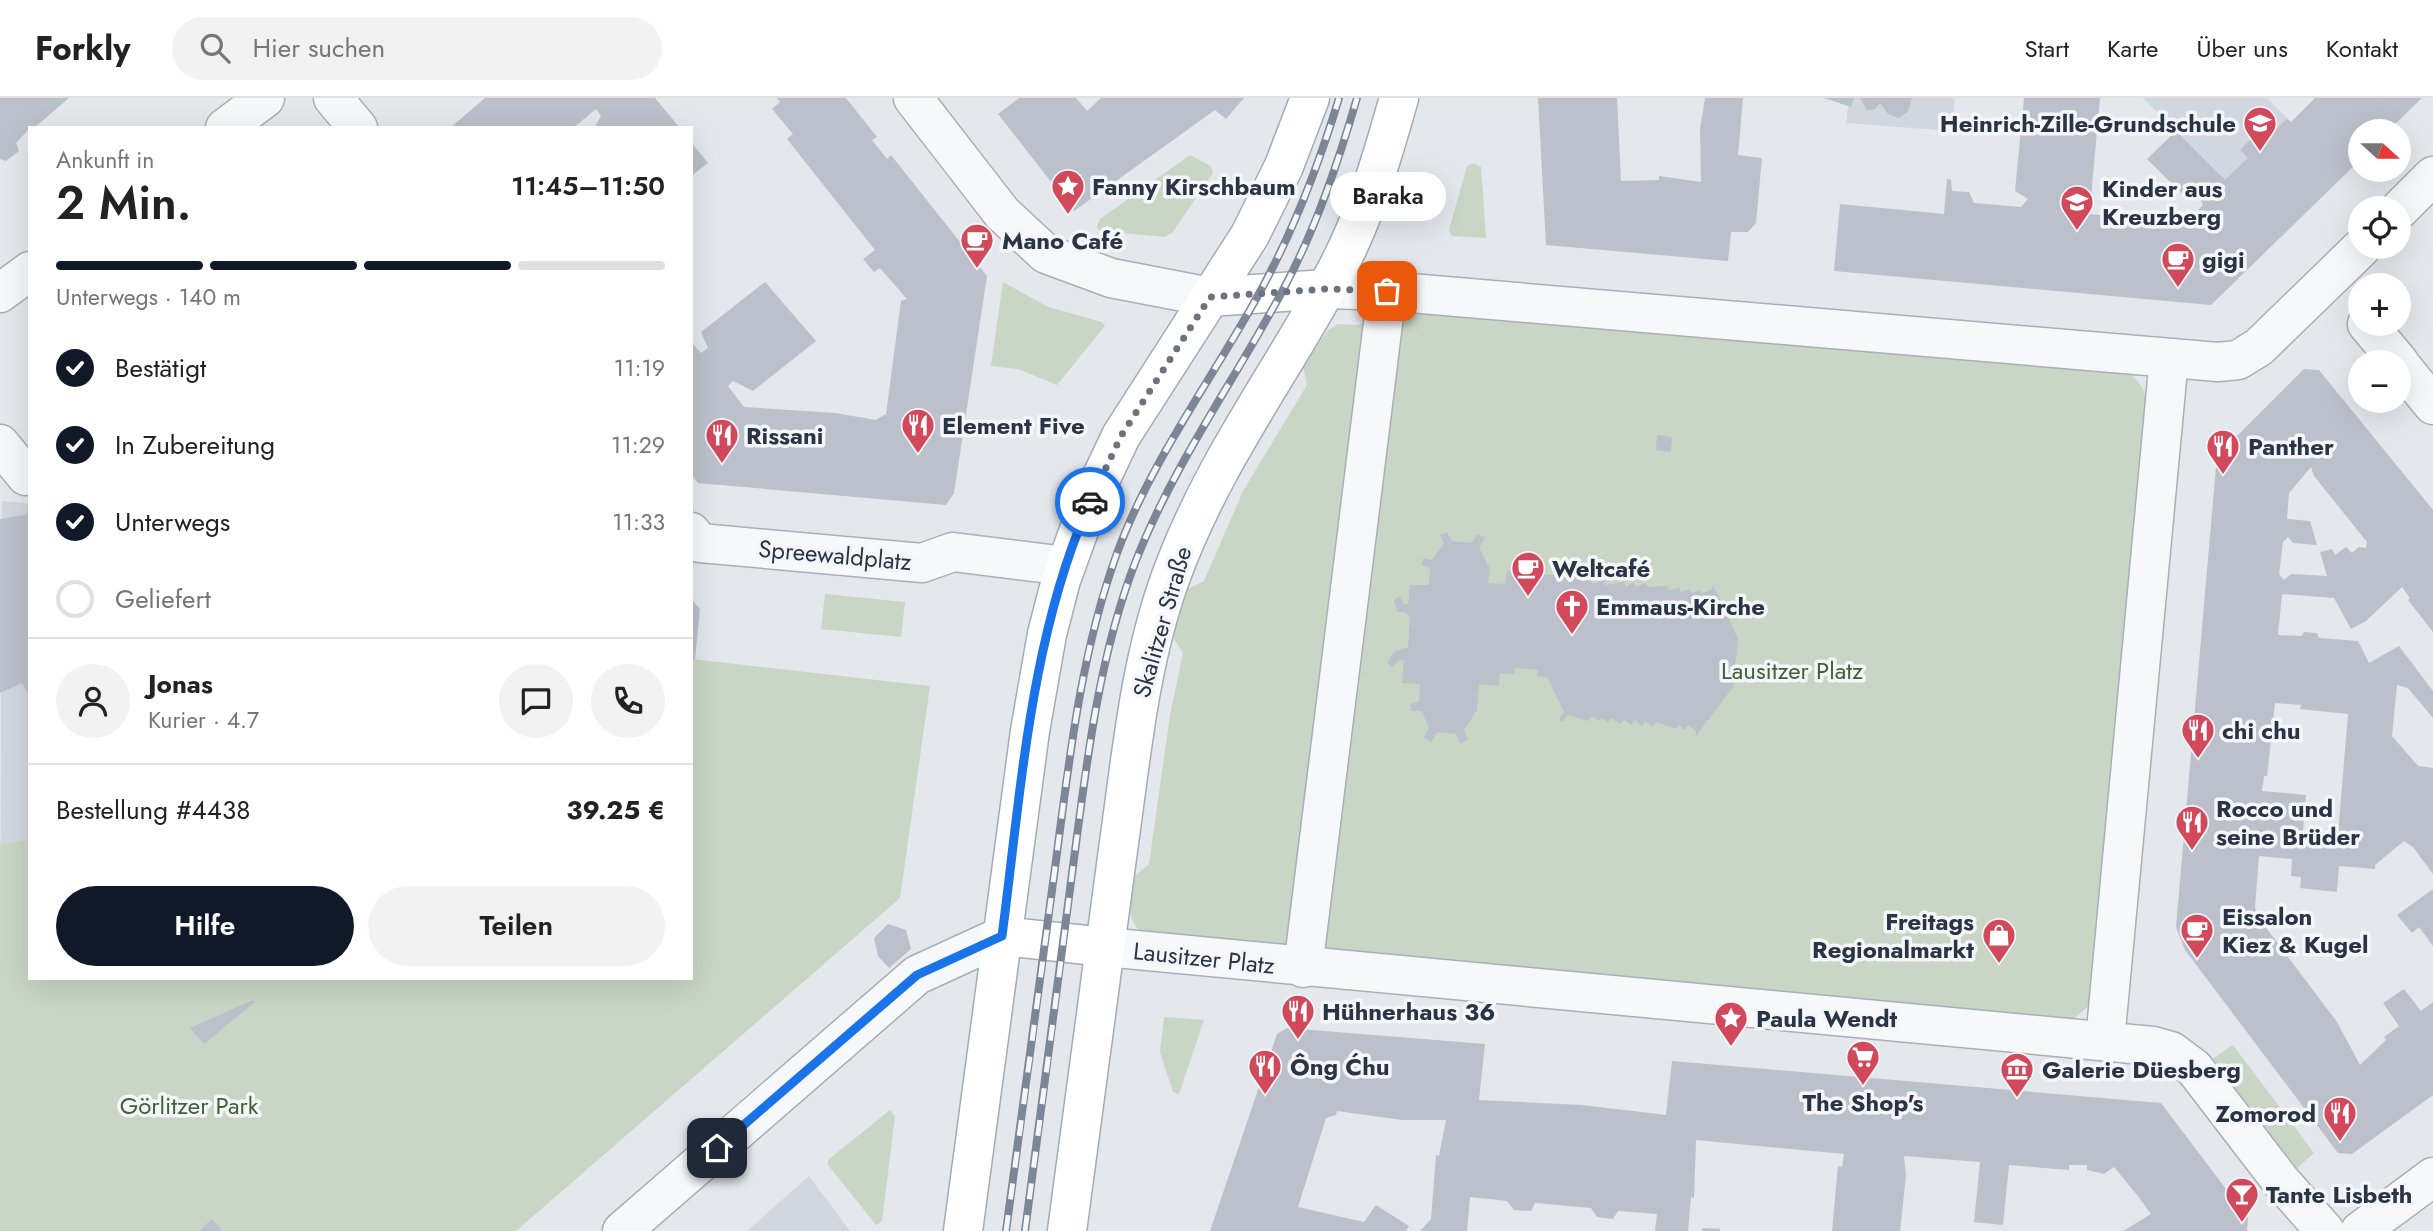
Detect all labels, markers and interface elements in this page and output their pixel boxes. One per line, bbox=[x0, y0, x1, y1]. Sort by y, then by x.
search box bbox=[172, 17, 662, 80]
text: Forkly bbox=[35, 25, 130, 72]
icon: search bbox=[196, 29, 234, 67]
text: Hier suchen bbox=[252, 29, 385, 67]
text: Start bbox=[2025, 31, 2069, 66]
text: Karte bbox=[2107, 31, 2158, 66]
text: Über uns bbox=[2196, 31, 2288, 66]
text: Kontakt bbox=[2326, 31, 2398, 66]
school or university icon: Heinrich-Zille-Grundschule bbox=[2241, 104, 2279, 153]
place label: Heinrich-Zille-Grundschule bbox=[1940, 106, 2236, 141]
north arrow bbox=[2348, 119, 2412, 182]
map controls bbox=[2348, 119, 2411, 413]
text: Ankunft in bbox=[56, 143, 154, 177]
text: 11:45–11:50 bbox=[511, 167, 665, 205]
place icon: Fanny Kirschbaum bbox=[1049, 167, 1087, 216]
place label: Fanny Kirschbaum bbox=[1092, 169, 1296, 204]
text: 2 Min. bbox=[56, 170, 191, 236]
place label: Kinder aus Kreuzberg bbox=[2102, 171, 2223, 234]
callout: Baraka bbox=[1329, 172, 1445, 221]
text: Baraka bbox=[1352, 179, 1424, 213]
school or university icon: Kinder aus Kreuzberg bbox=[2058, 183, 2096, 232]
button: locate bbox=[2348, 196, 2411, 259]
cafe icon: Mano Café bbox=[958, 221, 996, 270]
place label: Mano Café bbox=[1002, 223, 1123, 258]
cafe icon: gigi bbox=[2159, 240, 2197, 289]
place label: gigi bbox=[2202, 242, 2245, 277]
pin bbox=[1357, 261, 1417, 321]
icon: bag bbox=[1368, 272, 1406, 310]
button: + bbox=[2348, 273, 2411, 336]
text: Unterwegs · 140 m bbox=[56, 280, 241, 314]
icon: check bbox=[56, 349, 94, 387]
text: Bestätigt bbox=[115, 349, 206, 387]
button: − bbox=[2348, 350, 2411, 413]
text: 11:19 bbox=[614, 351, 665, 385]
restaurant icon: Element Five bbox=[899, 406, 937, 455]
place label: Element Five bbox=[942, 408, 1085, 443]
restaurant icon: Rissani bbox=[703, 416, 741, 465]
place label: Rissani bbox=[746, 418, 823, 453]
icon: check bbox=[56, 426, 94, 464]
text: In Zubereitung bbox=[115, 426, 275, 464]
restaurant icon: Panther bbox=[2204, 427, 2242, 476]
text: 11:29 bbox=[611, 428, 665, 462]
place label: Panther bbox=[2248, 429, 2334, 464]
courier bbox=[1055, 467, 1125, 537]
icon: car bbox=[1071, 483, 1109, 521]
icon: check bbox=[56, 503, 94, 541]
text: Unterwegs bbox=[115, 503, 230, 541]
text: 11:33 bbox=[612, 505, 665, 539]
street label: Spreewaldplatz bbox=[757, 531, 913, 579]
street label: Skalitzer Straße bbox=[1124, 542, 1200, 702]
cafe icon: Weltcafé bbox=[1509, 549, 1547, 598]
place label: Weltcafé bbox=[1552, 551, 1650, 586]
text: Geliefert bbox=[115, 580, 211, 618]
church icon: Emmaus-Kirche bbox=[1553, 587, 1591, 636]
place label: Emmaus-Kirche bbox=[1596, 589, 1765, 624]
park label: Lausitzer Platz bbox=[1721, 653, 1863, 688]
button: person bbox=[56, 664, 130, 738]
button: chat bbox=[499, 664, 573, 738]
button: phone bbox=[591, 664, 665, 738]
text: Jonas bbox=[148, 665, 213, 703]
text: Kurier · 4.7 bbox=[148, 703, 259, 737]
restaurant icon: chi chu bbox=[2179, 711, 2217, 760]
place label: chi chu bbox=[2222, 713, 2301, 748]
text: Bestellung #4438 bbox=[56, 791, 250, 829]
text: 39.25 € bbox=[566, 791, 665, 829]
place label: Rocco und seine Brüder bbox=[2216, 791, 2360, 854]
restaurant icon: Rocco und seine Brüder bbox=[2173, 803, 2211, 852]
button: Hilfe bbox=[56, 886, 354, 966]
button: Teilen bbox=[368, 886, 665, 966]
place label: Eissalon Kiez & Kugel bbox=[2222, 899, 2369, 962]
place label: Freitags Regionalmarkt bbox=[1812, 904, 1974, 967]
cafe icon: Eissalon Kiez & Kugel bbox=[2178, 911, 2216, 960]
shop icon: Freitags Regionalmarkt bbox=[1980, 916, 2018, 965]
street label: Lausitzer Platz bbox=[1132, 933, 1276, 983]
restaurant icon: Hühnerhaus 36 bbox=[1279, 992, 1317, 1041]
place label: Hühnerhaus 36 bbox=[1322, 994, 1495, 1029]
place icon: Paula Wendt bbox=[1712, 999, 1750, 1048]
place label: Paula Wendt bbox=[1756, 1001, 1898, 1036]
supermarket icon: The Shop's bbox=[1844, 1038, 1882, 1087]
restaurant icon: Ông Ćhu bbox=[1246, 1047, 1284, 1096]
place label: Ông Ćhu bbox=[1290, 1049, 1390, 1084]
museum icon: Galerie Düesberg bbox=[1998, 1050, 2036, 1099]
place label: Galerie Düesberg bbox=[2042, 1052, 2241, 1087]
place label: The Shop's bbox=[1803, 1085, 1923, 1120]
park label: Görlitzer Park bbox=[120, 1088, 259, 1123]
restaurant icon: Zomorod bbox=[2321, 1094, 2359, 1143]
place label: Zomorod bbox=[2215, 1096, 2316, 1131]
pin bbox=[687, 1118, 747, 1178]
icon: home bbox=[698, 1129, 736, 1167]
bar icon: Tante Lisbeth bbox=[2223, 1175, 2261, 1224]
place label: Tante Lisbeth bbox=[2266, 1177, 2412, 1212]

